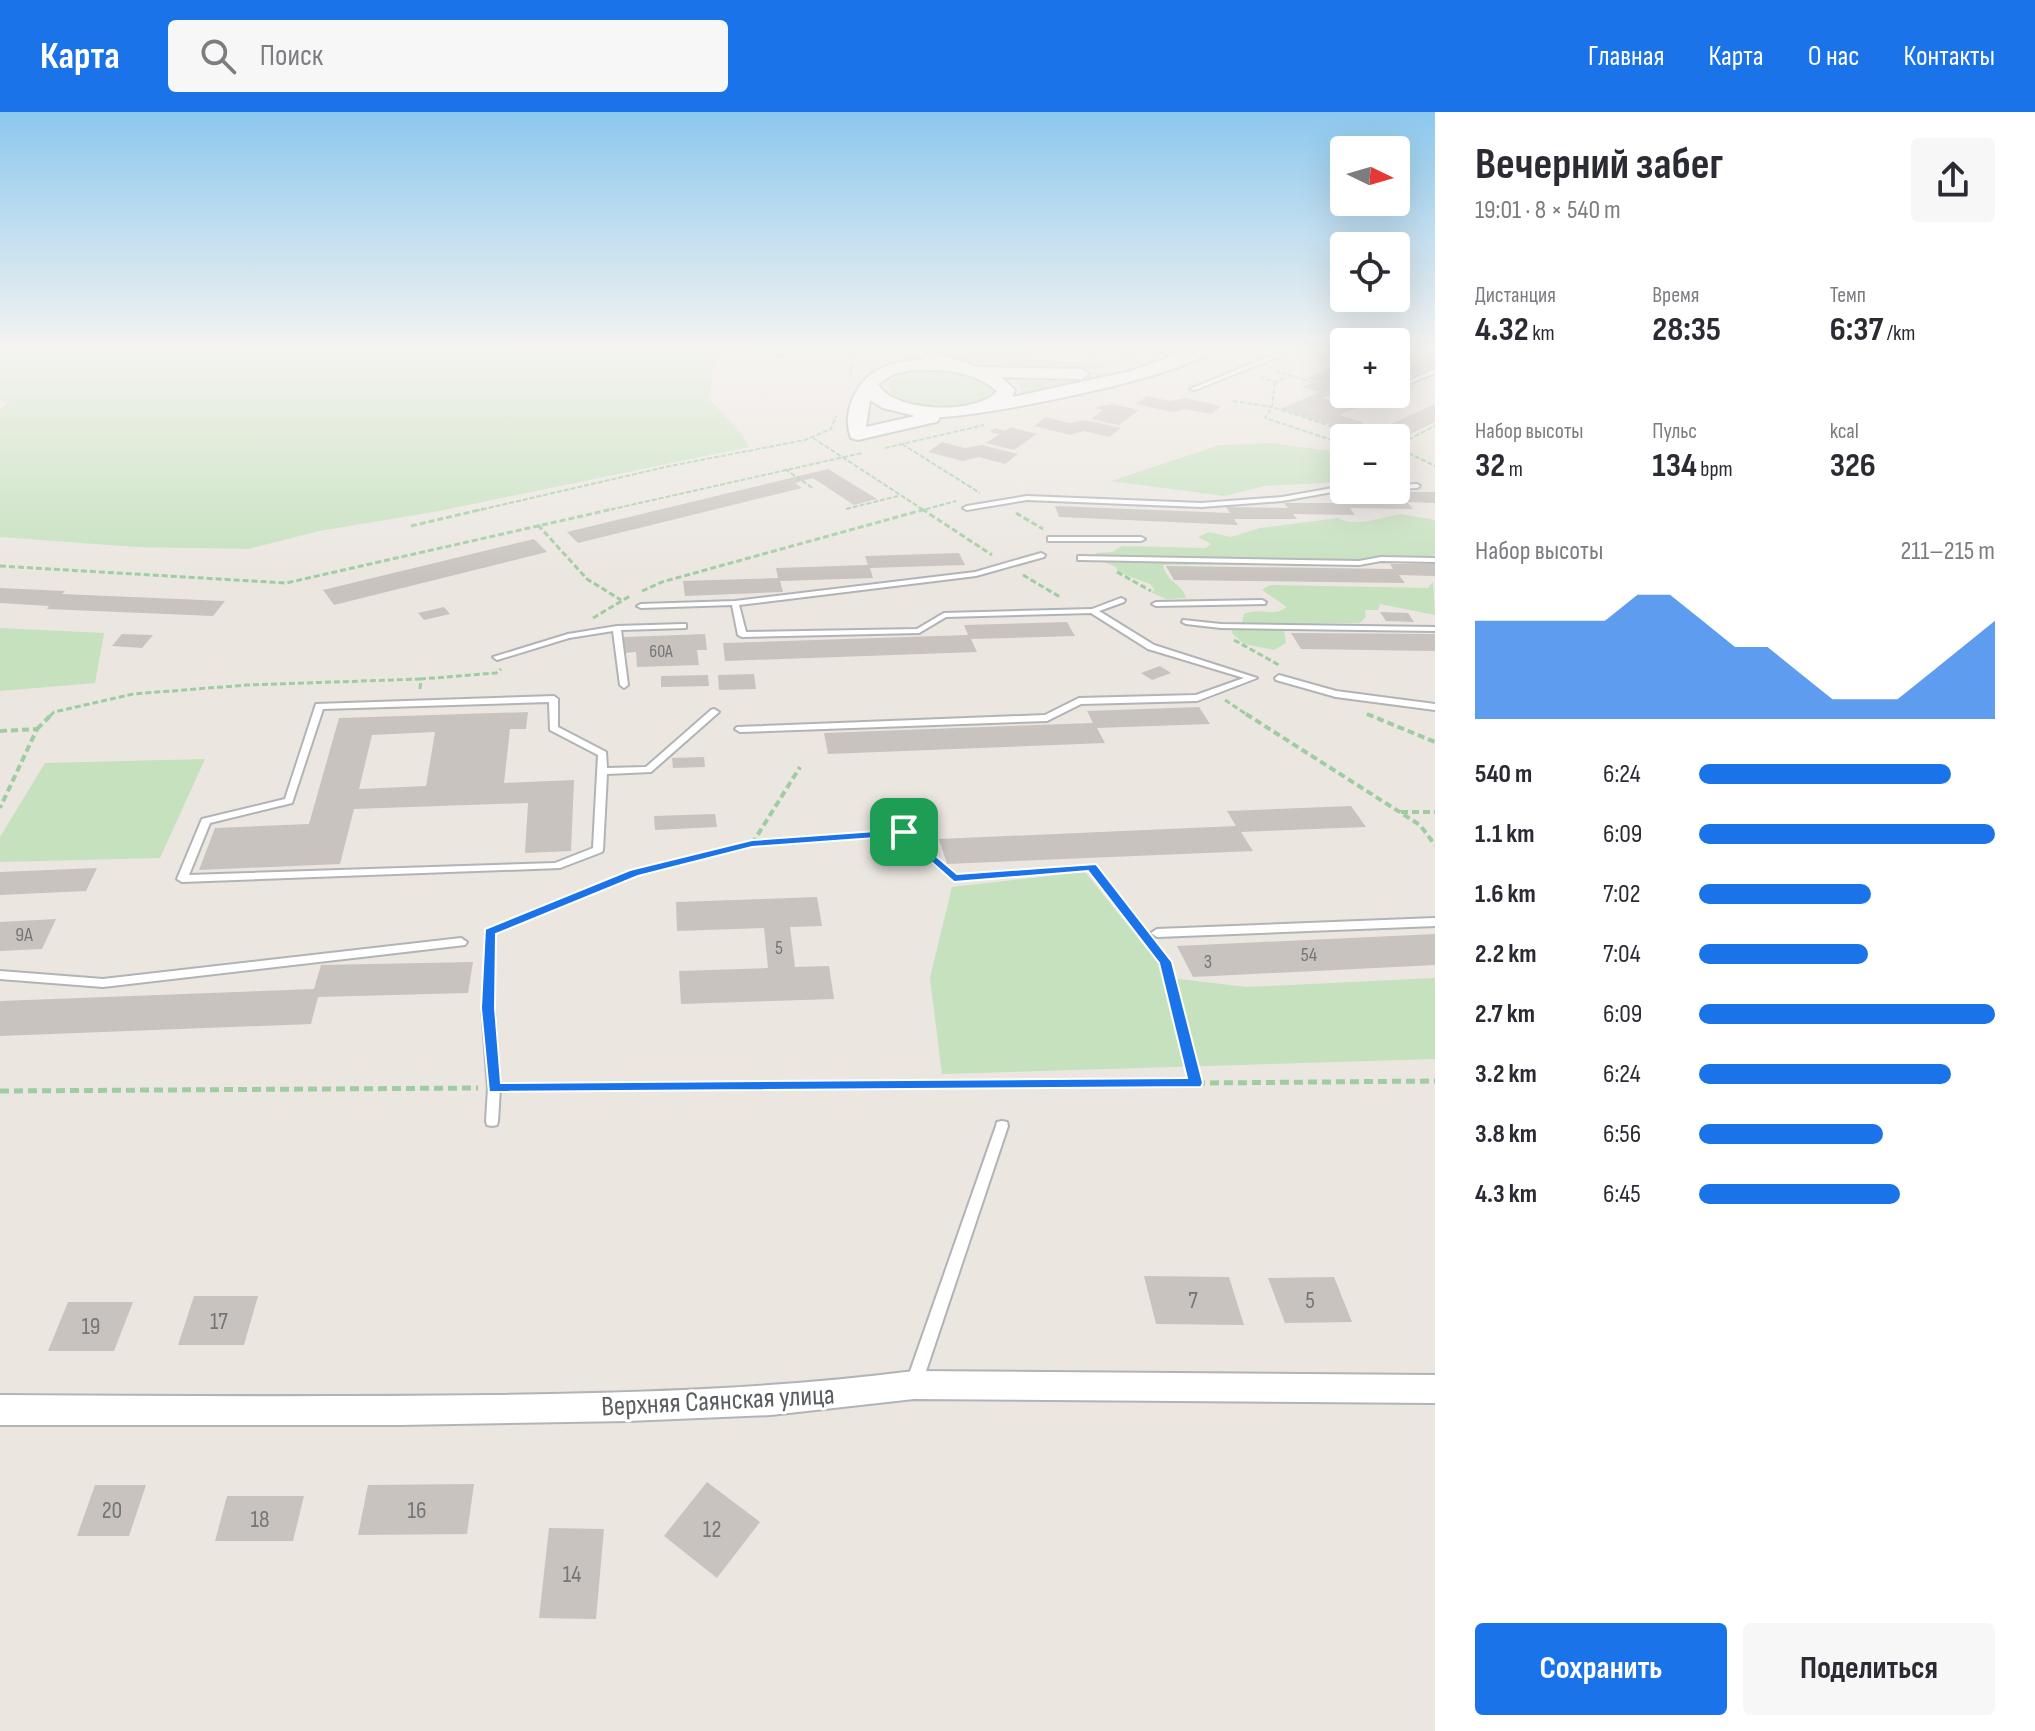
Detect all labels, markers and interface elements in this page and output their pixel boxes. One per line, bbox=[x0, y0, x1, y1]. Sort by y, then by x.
search box bbox=[168, 20, 728, 92]
text: Карта bbox=[40, 34, 120, 79]
icon: search bbox=[196, 34, 240, 78]
text: Поиск bbox=[260, 38, 323, 74]
text: Главная bbox=[1588, 40, 1664, 73]
text: Карта bbox=[1708, 40, 1764, 73]
text: О нас bbox=[1808, 40, 1860, 73]
text: Контакты bbox=[1904, 40, 1995, 73]
north arrow bbox=[1330, 136, 1410, 216]
map controls bbox=[1330, 136, 1410, 504]
text: Вечерний забег bbox=[1475, 138, 1723, 191]
button: share bbox=[1911, 138, 1995, 222]
text: 19:01 · 8 × 540 m bbox=[1475, 195, 1621, 226]
button: locate bbox=[1330, 232, 1410, 312]
text: Дистанция bbox=[1475, 282, 1556, 309]
text: Время bbox=[1652, 282, 1699, 309]
text: Темп bbox=[1830, 282, 1866, 309]
text: 4.32 bbox=[1475, 309, 1529, 350]
text: 28:35 bbox=[1652, 309, 1721, 350]
text: 6:37 bbox=[1830, 309, 1883, 350]
text: km bbox=[1529, 320, 1555, 347]
text: /km bbox=[1883, 320, 1915, 347]
button: + bbox=[1330, 328, 1410, 408]
text: Набор высоты bbox=[1475, 418, 1584, 445]
text: Пульс bbox=[1652, 418, 1697, 445]
text: kcal bbox=[1830, 418, 1859, 445]
button: − bbox=[1330, 424, 1410, 504]
text: 32 bbox=[1475, 445, 1505, 486]
text: 134 bbox=[1652, 445, 1697, 486]
text: 326 bbox=[1830, 445, 1876, 486]
text: m bbox=[1505, 456, 1523, 483]
text: bpm bbox=[1697, 456, 1733, 483]
text: Набор высоты bbox=[1475, 536, 1603, 567]
text: 211–215 m bbox=[1900, 536, 1995, 567]
house number: 60А bbox=[649, 641, 673, 662]
text: 540 m bbox=[1475, 759, 1532, 790]
text: 6:24 bbox=[1603, 759, 1641, 790]
pin bbox=[870, 798, 938, 866]
icon: arrive bbox=[882, 810, 926, 854]
text: 1.1 km bbox=[1475, 819, 1534, 850]
text: 6:09 bbox=[1603, 819, 1642, 850]
text: 1.6 km bbox=[1475, 879, 1536, 910]
text: 7:02 bbox=[1603, 879, 1640, 910]
house number: 9А bbox=[15, 923, 33, 947]
house number: 5 bbox=[775, 936, 783, 960]
text: 2.2 km bbox=[1475, 939, 1537, 970]
text: 7:04 bbox=[1603, 939, 1641, 970]
house number: 54 bbox=[1301, 943, 1317, 967]
house number: 3 bbox=[1204, 950, 1212, 974]
text: 2.7 km bbox=[1475, 999, 1535, 1030]
text: 6:09 bbox=[1603, 999, 1642, 1030]
text: 3.2 km bbox=[1475, 1059, 1537, 1090]
text: 6:24 bbox=[1603, 1059, 1641, 1090]
text: 3.8 km bbox=[1475, 1119, 1537, 1150]
text: 6:56 bbox=[1603, 1119, 1641, 1150]
text: 4.3 km bbox=[1475, 1179, 1537, 1210]
text: 6:45 bbox=[1603, 1179, 1641, 1210]
house number: 7 bbox=[1188, 1286, 1198, 1315]
house number: 5 bbox=[1305, 1286, 1315, 1315]
house number: 17 bbox=[210, 1307, 228, 1336]
house number: 19 bbox=[81, 1312, 101, 1341]
street label: Верхняя Саянская улица bbox=[601, 1378, 835, 1424]
house number: 20 bbox=[102, 1496, 122, 1525]
house number: 16 bbox=[408, 1496, 426, 1525]
house number: 18 bbox=[251, 1505, 269, 1534]
house number: 12 bbox=[703, 1515, 721, 1544]
house number: 14 bbox=[563, 1560, 581, 1589]
button: Сохранить bbox=[1475, 1623, 1727, 1715]
button: Поделиться bbox=[1743, 1623, 1995, 1715]

